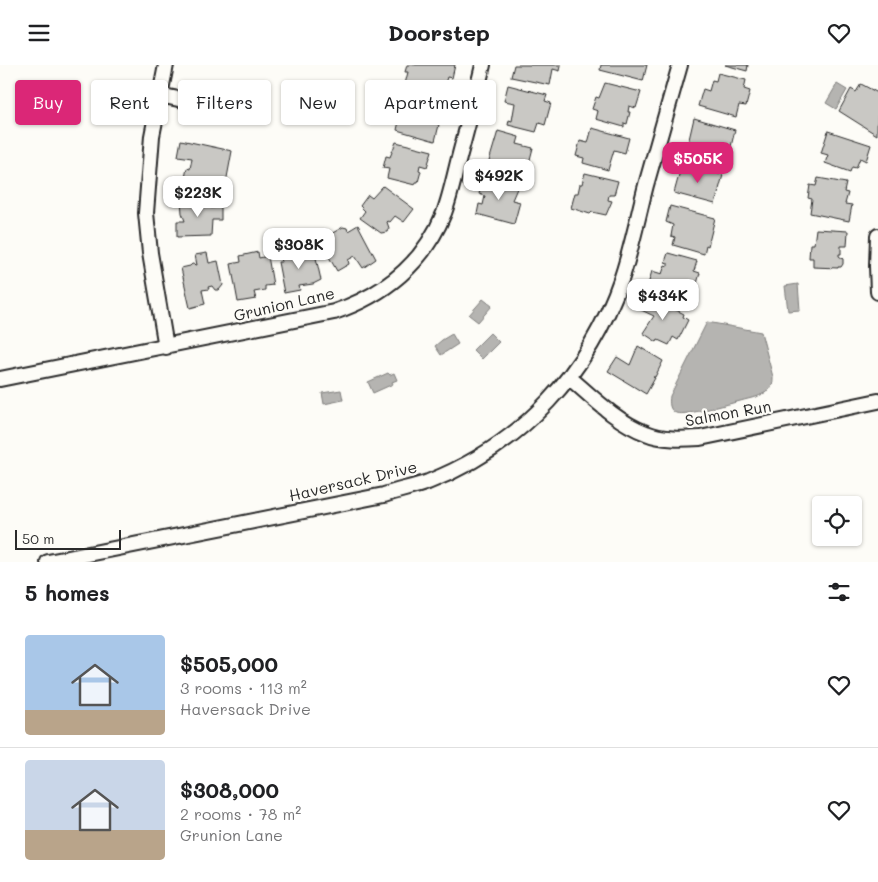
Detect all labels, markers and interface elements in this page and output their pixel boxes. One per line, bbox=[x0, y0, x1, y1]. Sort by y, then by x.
text: Doorstep bbox=[388, 18, 490, 47]
icon: menu bbox=[25, 19, 53, 47]
icon: heart bbox=[825, 19, 853, 47]
chip: Buy bbox=[15, 80, 81, 125]
chip: Rent bbox=[91, 80, 168, 125]
chip: Filters bbox=[178, 80, 271, 125]
chip: New bbox=[281, 80, 355, 125]
chip: Apartment bbox=[365, 80, 496, 125]
pin: $505K bbox=[663, 141, 733, 184]
text: $505K bbox=[673, 147, 723, 168]
pin: $492K bbox=[464, 159, 534, 201]
text: $492K bbox=[474, 164, 524, 185]
pin: $223K bbox=[163, 175, 233, 218]
text: $223K bbox=[174, 181, 222, 202]
pin: $308K bbox=[264, 227, 334, 270]
text: $308K bbox=[274, 233, 324, 254]
pin: $434K bbox=[628, 279, 698, 321]
street label: Grunion Lane bbox=[231, 282, 336, 325]
text: $434K bbox=[638, 284, 688, 305]
street label: Salmon Run bbox=[683, 395, 773, 430]
street label: Haversack Drive bbox=[287, 456, 419, 505]
map controls bbox=[812, 496, 862, 546]
button: locate bbox=[812, 496, 862, 546]
scale bar bbox=[15, 527, 121, 550]
text: 50 m bbox=[22, 529, 54, 548]
icon: filters bbox=[825, 578, 853, 606]
text: 5 homes bbox=[25, 579, 110, 606]
text: $505,000 bbox=[180, 650, 278, 677]
icon: home bbox=[65, 655, 125, 715]
icon: heart bbox=[825, 671, 853, 699]
text: 3 rooms · 113 m² bbox=[180, 677, 307, 698]
text: Haversack Drive bbox=[180, 698, 311, 719]
text: $308,000 bbox=[180, 776, 279, 803]
icon: home bbox=[65, 780, 125, 840]
icon: heart bbox=[825, 796, 853, 824]
text: 2 rooms · 78 m² bbox=[180, 803, 301, 824]
text: Grunion Lane bbox=[180, 824, 283, 845]

